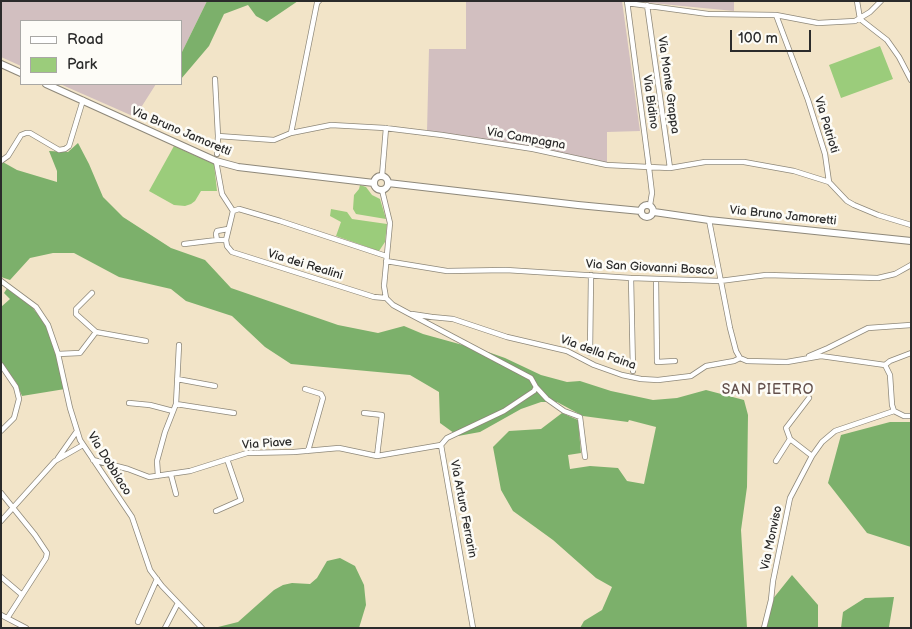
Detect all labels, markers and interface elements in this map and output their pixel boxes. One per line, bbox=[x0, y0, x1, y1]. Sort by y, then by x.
legend bbox=[20, 20, 182, 85]
scale bar bbox=[732, 20, 813, 52]
text: 100 m bbox=[738, 29, 778, 48]
text: Road bbox=[67, 30, 103, 49]
street label: Via Monte Grappa bbox=[654, 35, 682, 135]
text: Park bbox=[67, 55, 97, 74]
street label: Via Bidino bbox=[639, 74, 661, 130]
street label: Via Patrioti bbox=[811, 95, 841, 155]
street label: Via Bruno Jamoretti bbox=[129, 104, 233, 160]
street label: Via Campagna bbox=[485, 125, 567, 153]
street label: Via Bruno Jamoretti bbox=[729, 203, 837, 229]
street label: Via dei Realini bbox=[266, 247, 344, 283]
street label: Via San Giovanni Bosco bbox=[585, 257, 715, 279]
street label: Via della Faina bbox=[558, 333, 638, 373]
district label: SAN PIETRO bbox=[720, 382, 816, 398]
street label: Via Dobbiaco bbox=[84, 430, 134, 498]
street label: Via Piave bbox=[241, 435, 293, 453]
street label: Via Arturo Ferrarin bbox=[446, 459, 480, 559]
street label: Via Monviso bbox=[758, 504, 786, 572]

